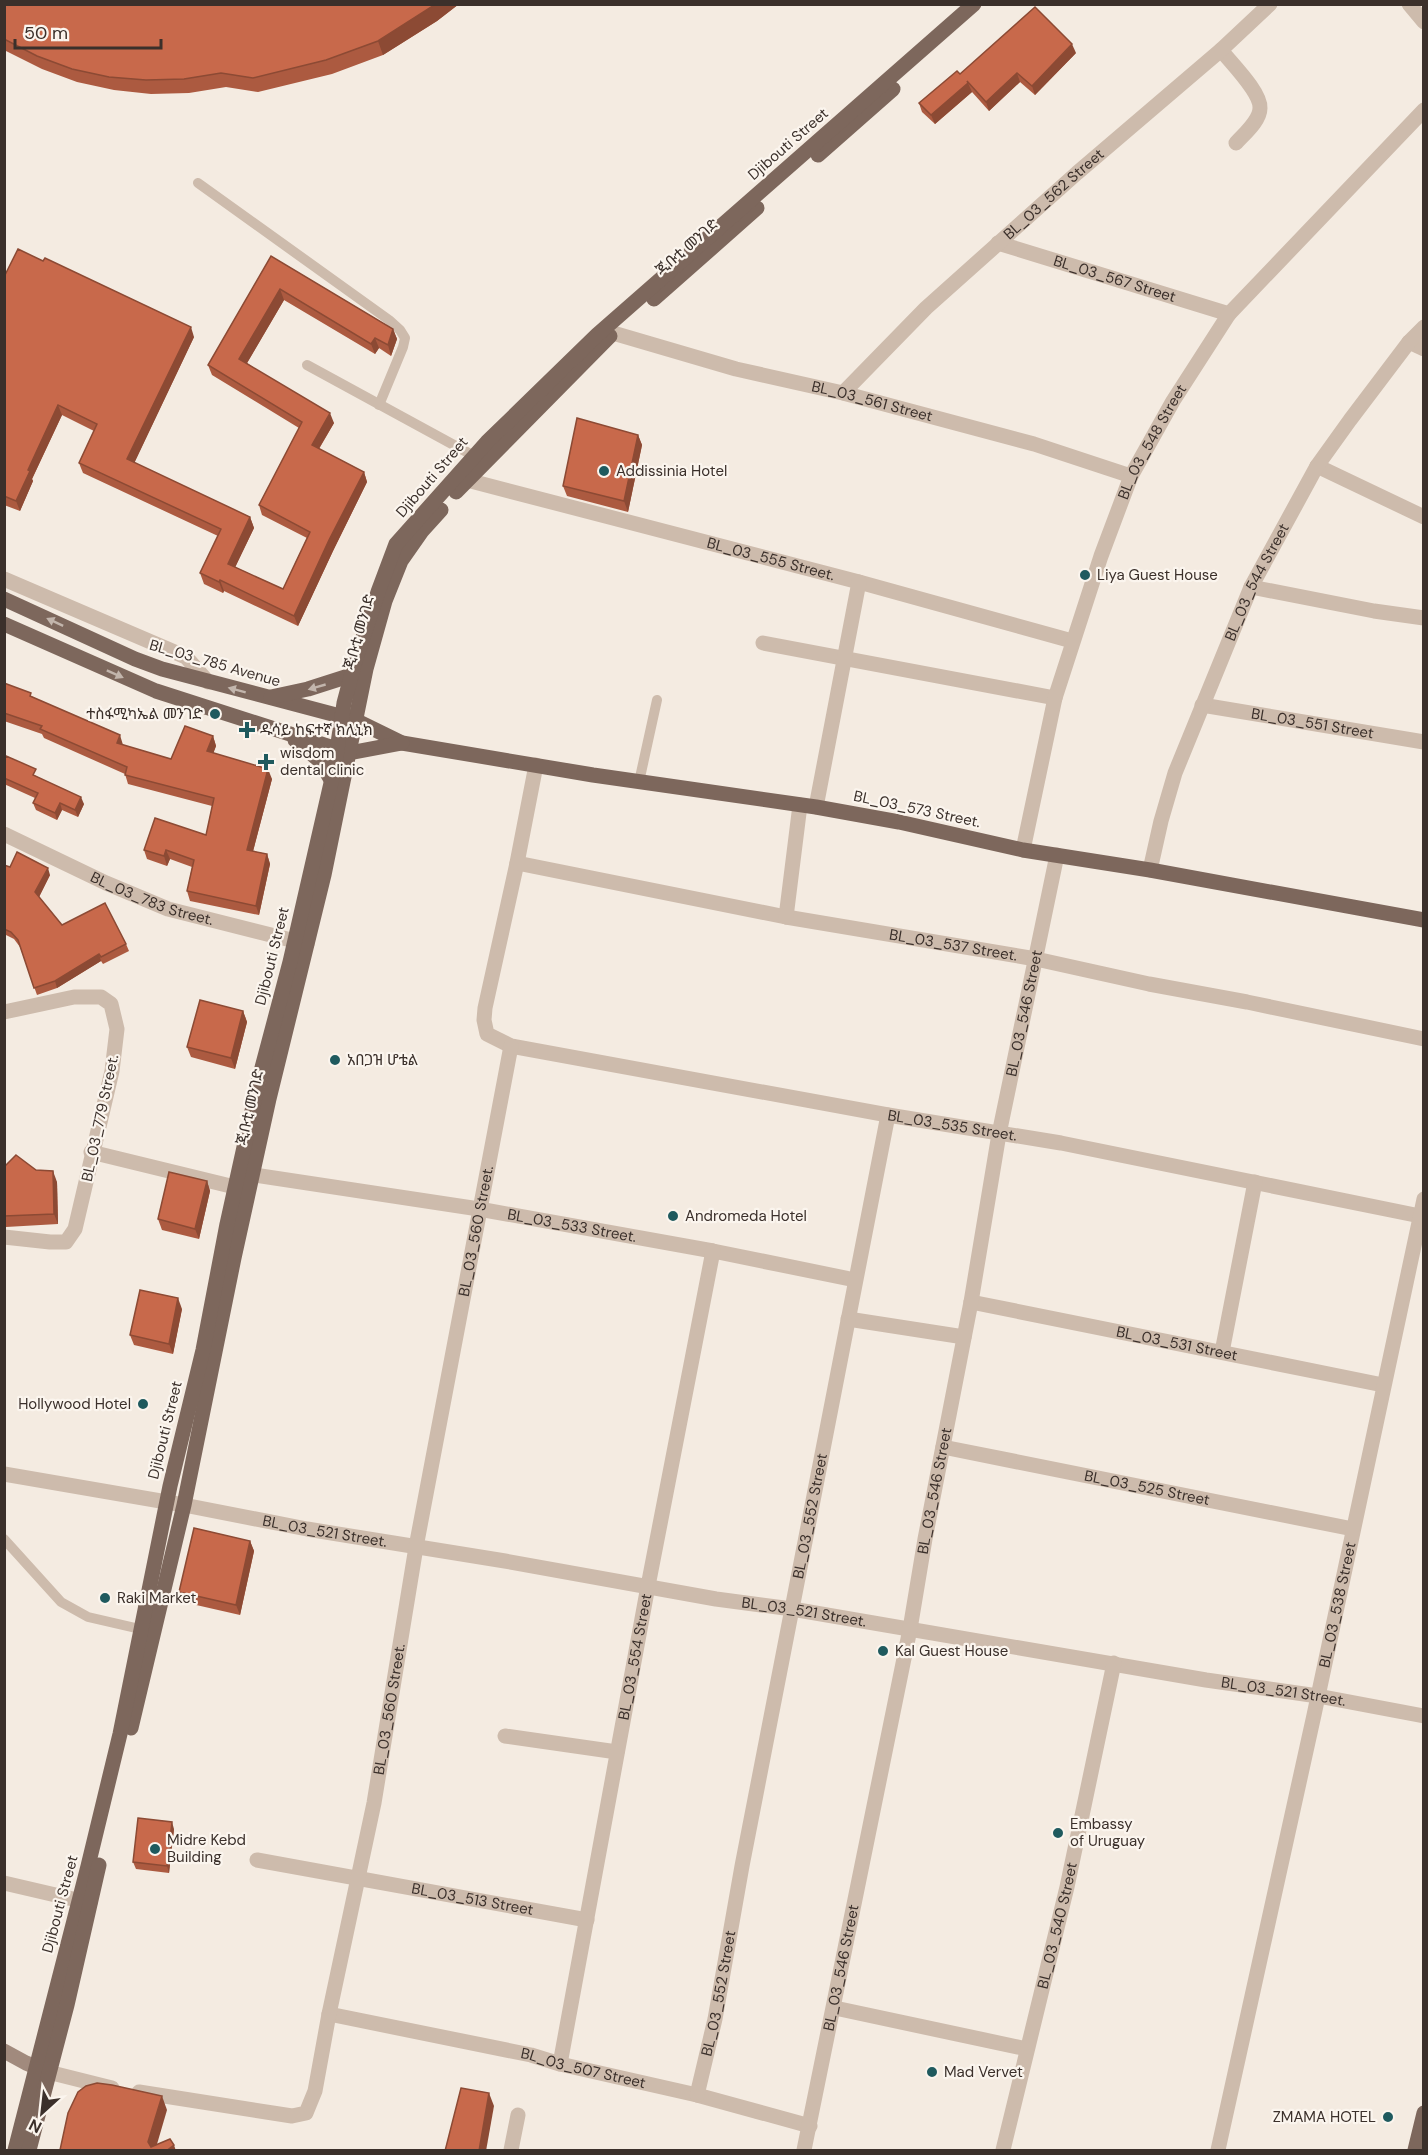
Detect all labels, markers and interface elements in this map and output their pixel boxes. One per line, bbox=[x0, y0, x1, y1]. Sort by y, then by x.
scale bar bbox=[15, 12, 160, 50]
text: 50 m bbox=[24, 21, 68, 45]
street label: Djibouti Street bbox=[744, 103, 833, 184]
street label: BL_03_562 Street bbox=[999, 144, 1108, 244]
street label: ጂቡቲ መንገድ bbox=[651, 214, 723, 280]
street label: BL_03_567 Street bbox=[1051, 251, 1178, 307]
street label: BL_03_561 Street bbox=[810, 376, 935, 426]
street label: BL_03_548 Street bbox=[1113, 380, 1191, 502]
street label: Djibouti Street bbox=[392, 432, 473, 521]
place label: Addissinia Hotel bbox=[616, 461, 727, 481]
marker: Addissinia Hotel bbox=[597, 464, 611, 478]
street label: BL_03_544 Street bbox=[1220, 520, 1294, 644]
street label: BL_03_555 Street. bbox=[705, 533, 837, 585]
place label: Liya Guest House bbox=[1097, 565, 1218, 585]
marker: Liya Guest House bbox=[1078, 568, 1092, 582]
street label: ጂቡቲ መንገድ bbox=[339, 592, 379, 672]
one-way arrow bbox=[46, 617, 63, 626]
street label: BL_03_785 Avenue bbox=[147, 635, 283, 691]
one-way arrow bbox=[107, 669, 125, 679]
one-way arrow bbox=[308, 683, 326, 692]
one-way arrow bbox=[228, 684, 246, 694]
street label: BL_03_551 Street bbox=[1250, 703, 1375, 743]
place label: ተስፋሚካኤል መንገድ bbox=[86, 704, 203, 724]
marker: ተስፋሚካኤል መንገድ bbox=[208, 707, 222, 721]
place label: ዱሳይ ከፍተኛ ክሊኒክ bbox=[260, 720, 373, 740]
marker: ዱሳይ ከፍተኛ ክሊኒክ bbox=[238, 721, 256, 739]
place label: wisdom dental clinic bbox=[280, 743, 364, 780]
marker: wisdom dental clinic bbox=[257, 753, 275, 771]
street label: BL_03_573 Street. bbox=[852, 786, 982, 832]
street label: BL_03_783 Street. bbox=[87, 867, 216, 930]
street label: Djibouti Street bbox=[250, 905, 294, 1007]
street label: BL_03_537 Street. bbox=[888, 924, 1019, 966]
street label: BL_03_546 Street bbox=[1001, 948, 1047, 1078]
place label: አበጋዝ ሆቴል bbox=[347, 1050, 418, 1070]
street label: BL_03_779 Street. bbox=[77, 1053, 123, 1183]
marker: አበጋዝ ሆቴል bbox=[328, 1053, 342, 1067]
street label: ጂቡቲ መንገድ bbox=[232, 1067, 268, 1147]
street label: BL_03_535 Street. bbox=[886, 1105, 1019, 1146]
street label: BL_03_560 Street. bbox=[454, 1164, 498, 1298]
street label: BL_03_533 Street. bbox=[506, 1204, 638, 1247]
place label: Andromeda Hotel bbox=[685, 1206, 807, 1226]
marker: Andromeda Hotel bbox=[666, 1209, 680, 1223]
street label: BL_03_531 Street bbox=[1114, 1321, 1239, 1365]
street label: Djibouti Street bbox=[143, 1379, 187, 1481]
place label: Hollywood Hotel bbox=[18, 1394, 131, 1414]
marker: Hollywood Hotel bbox=[136, 1397, 150, 1411]
street label: BL_03_546 Street bbox=[913, 1426, 956, 1556]
street label: BL_03_552 Street bbox=[788, 1451, 832, 1581]
street label: BL_03_525 Street bbox=[1082, 1465, 1212, 1510]
street label: BL_03_521 Street. bbox=[261, 1511, 389, 1552]
street label: BL_03_538 Street bbox=[1314, 1540, 1361, 1670]
place label: Raki Market bbox=[117, 1588, 197, 1608]
marker: Raki Market bbox=[98, 1591, 112, 1605]
street label: BL_03_554 Street bbox=[614, 1592, 656, 1722]
street label: BL_03_521 Street. bbox=[740, 1592, 868, 1632]
place label: Kal Guest House bbox=[895, 1641, 1008, 1661]
street label: BL_03_560 Street. bbox=[369, 1642, 410, 1776]
marker: Kal Guest House bbox=[876, 1644, 890, 1658]
street label: BL_03_521 Street. bbox=[1220, 1672, 1348, 1711]
place label: Embassy of Uruguay bbox=[1070, 1814, 1146, 1851]
marker: Embassy of Uruguay bbox=[1051, 1826, 1065, 1840]
place label: Midre Kebd Building bbox=[167, 1830, 246, 1867]
marker: Midre Kebd Building bbox=[148, 1842, 162, 1856]
street label: Djibouti Street bbox=[37, 1853, 83, 1955]
street label: BL_03_540 Street bbox=[1033, 1860, 1082, 1991]
street label: BL_03_513 Street bbox=[410, 1878, 535, 1920]
street label: BL_03_546 Street bbox=[818, 1903, 864, 2033]
street label: BL_03_552 Street bbox=[697, 1929, 740, 2058]
street label: BL_03_507 Street bbox=[519, 2043, 648, 2093]
place label: Mad Vervet bbox=[944, 2062, 1023, 2082]
marker: Mad Vervet bbox=[925, 2065, 939, 2079]
north arrow bbox=[12, 2083, 72, 2143]
place label: ZMAMA HOTEL bbox=[1273, 2107, 1376, 2127]
marker: ZMAMA HOTEL bbox=[1381, 2110, 1395, 2124]
text: N bbox=[25, 2114, 45, 2138]

